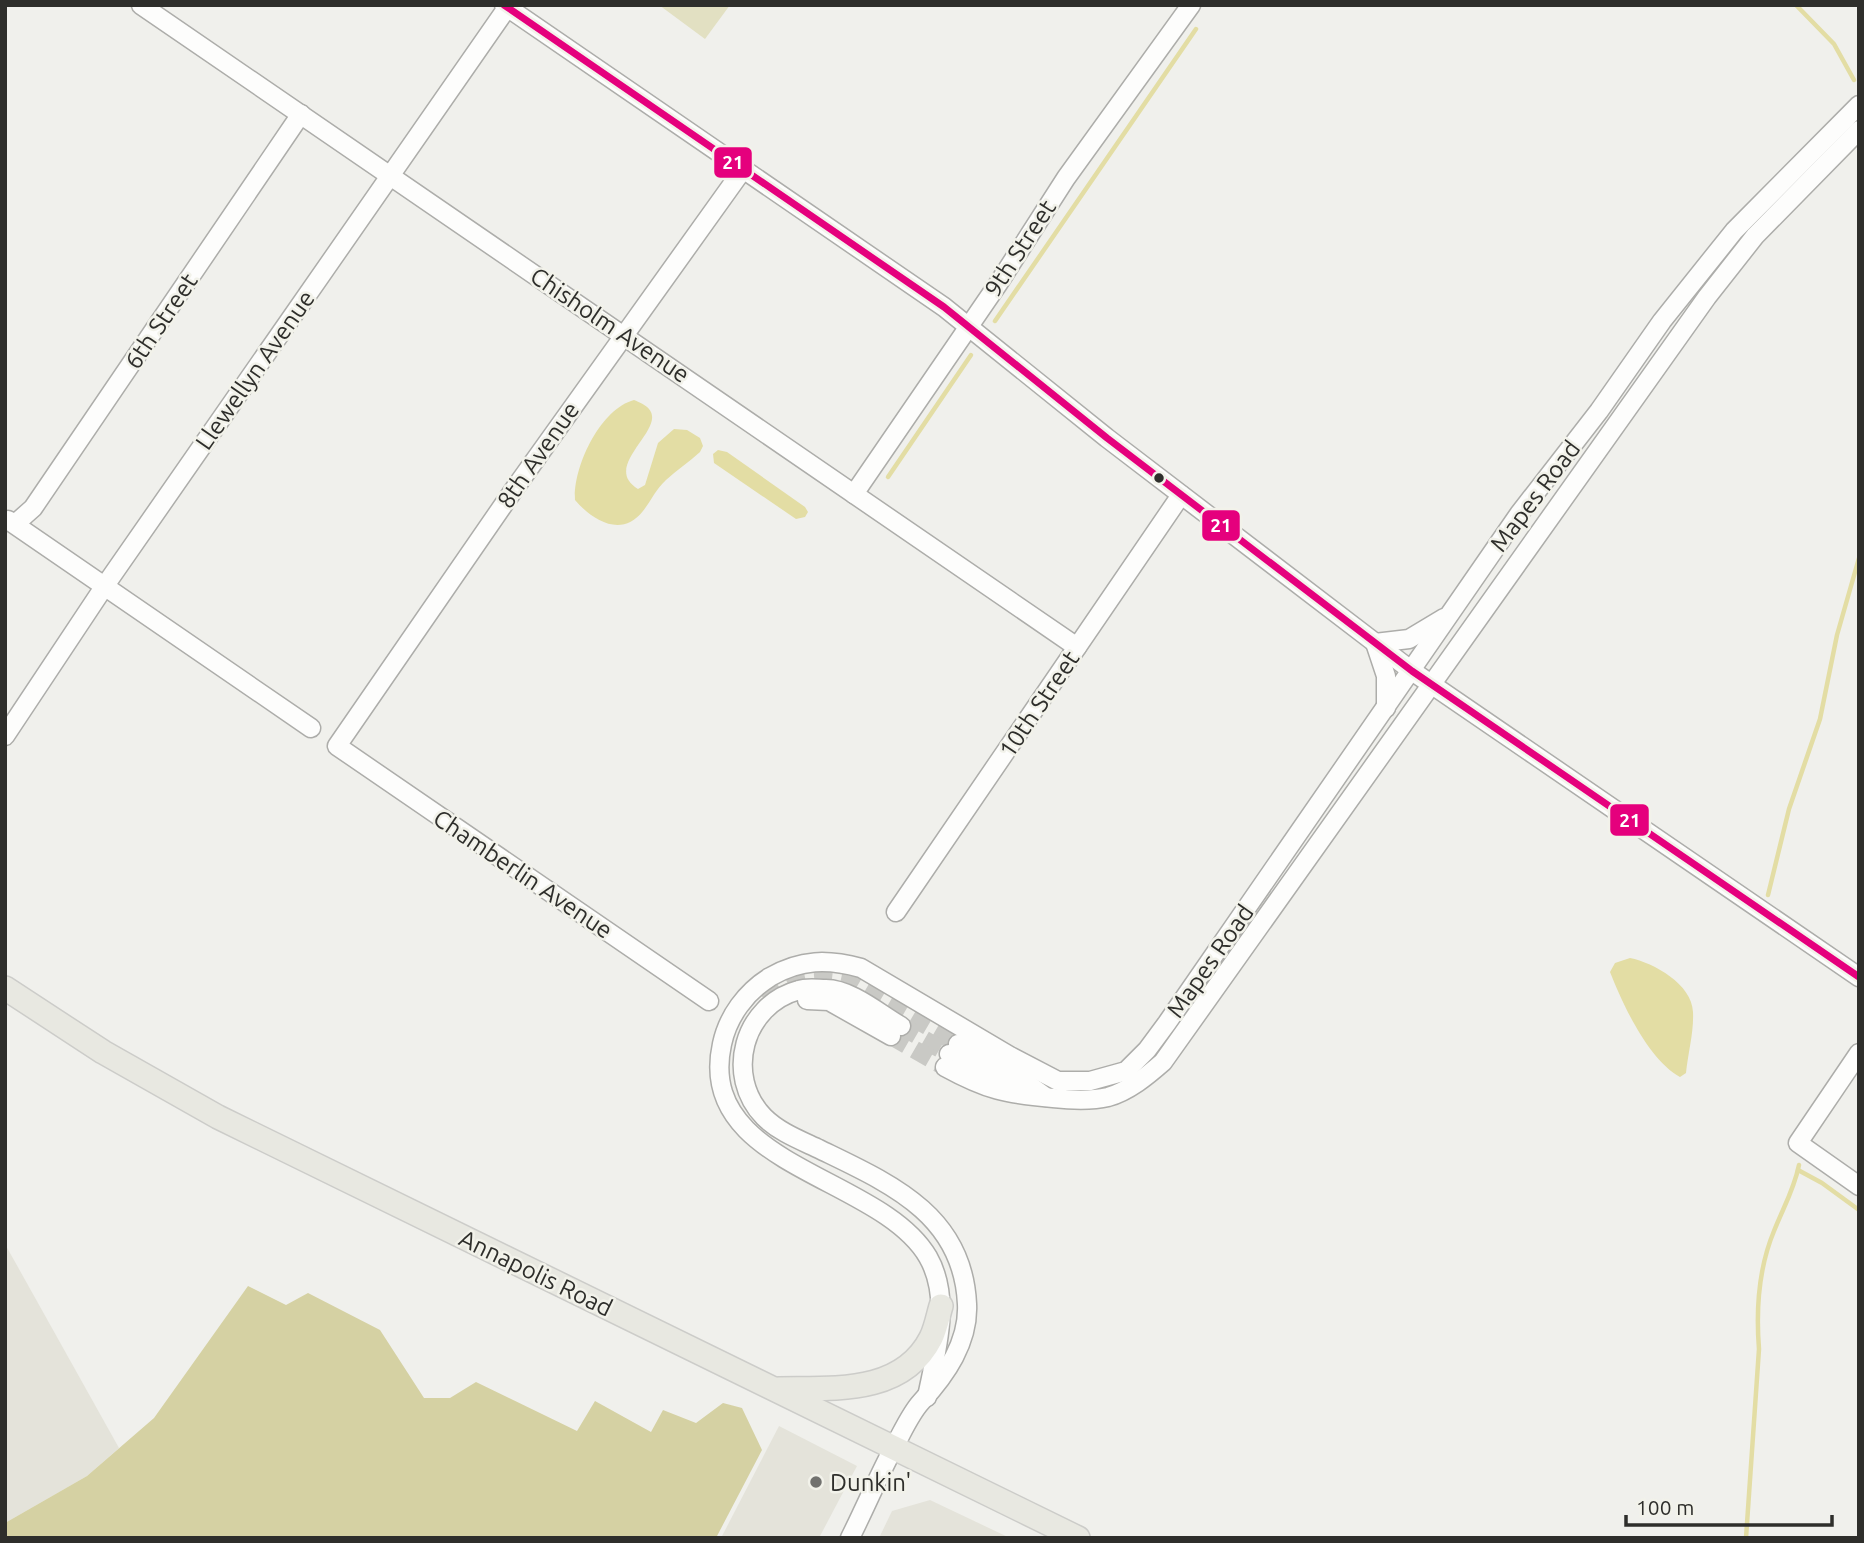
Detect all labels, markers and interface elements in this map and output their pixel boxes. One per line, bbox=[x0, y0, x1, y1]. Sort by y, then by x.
line badge: 21 bbox=[713, 146, 753, 179]
text: 21 bbox=[722, 151, 744, 173]
street label: 9th Street bbox=[979, 194, 1061, 301]
street label: Chisholm Avenue bbox=[525, 262, 695, 388]
street label: 6th Street bbox=[119, 268, 203, 374]
street label: Llewellyn Avenue bbox=[190, 285, 320, 455]
street label: 8th Avenue bbox=[492, 397, 584, 513]
street label: Mapes Road bbox=[1485, 435, 1585, 557]
unlabelled marker bbox=[1152, 471, 1166, 485]
line badge: 21 bbox=[1201, 509, 1241, 542]
text: 21 bbox=[1210, 514, 1232, 536]
street label: 10th Street bbox=[993, 645, 1085, 762]
line badge: 21 bbox=[1609, 803, 1650, 837]
street label: Chamberlin Avenue bbox=[428, 804, 618, 944]
text: 21 bbox=[1619, 809, 1641, 831]
street label: Mapes Road bbox=[1161, 899, 1259, 1023]
street label: Annapolis Road bbox=[455, 1224, 617, 1322]
place label: Dunkin' bbox=[830, 1469, 911, 1496]
marker: Dunkin' bbox=[808, 1474, 824, 1490]
scale bar bbox=[1626, 1484, 1832, 1528]
text: 100 m bbox=[1636, 1495, 1694, 1519]

